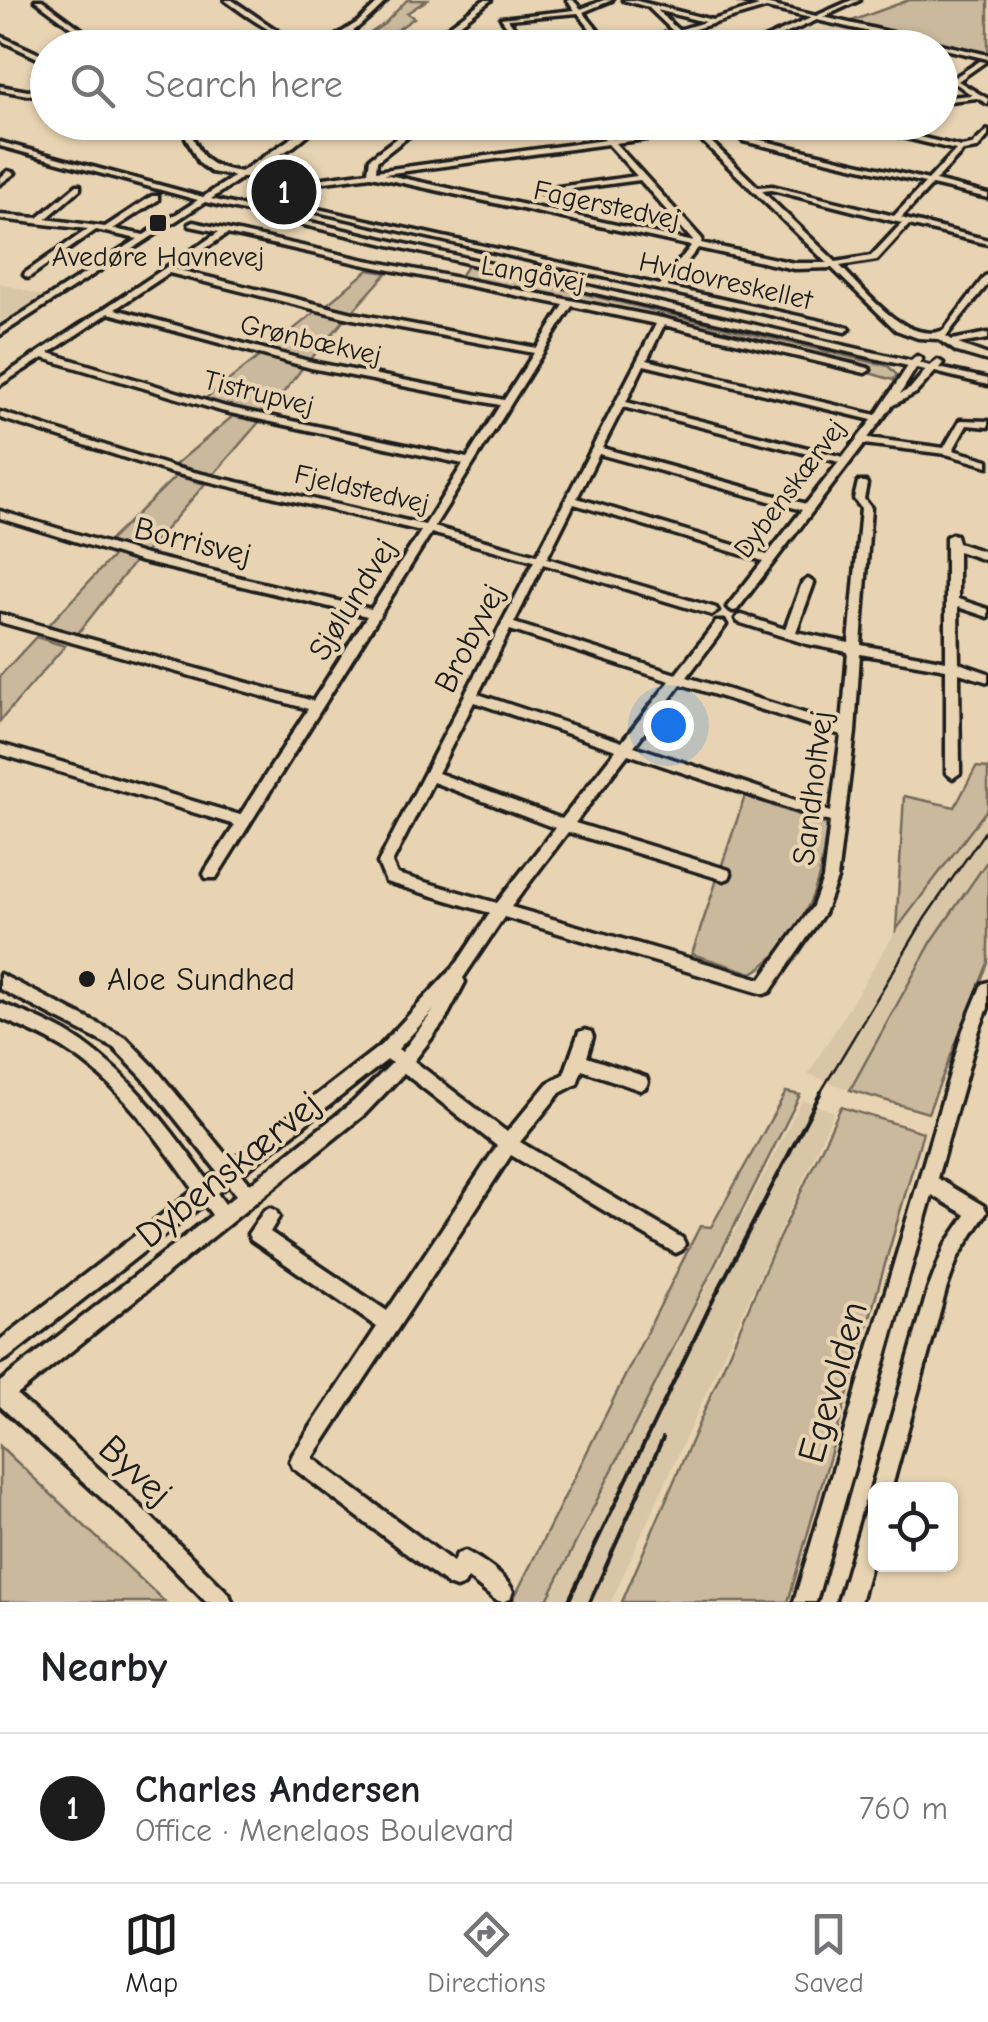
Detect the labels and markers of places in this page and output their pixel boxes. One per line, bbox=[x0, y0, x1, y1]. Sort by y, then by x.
pin: 1 bbox=[252, 154, 316, 230]
marker: Avedøre Havnevej bbox=[147, 212, 169, 234]
place label: Avedøre Havnevej bbox=[52, 241, 264, 273]
place label: Aloe Sundhed bbox=[107, 961, 295, 998]
marker: Aloe Sundhed bbox=[76, 968, 98, 990]

